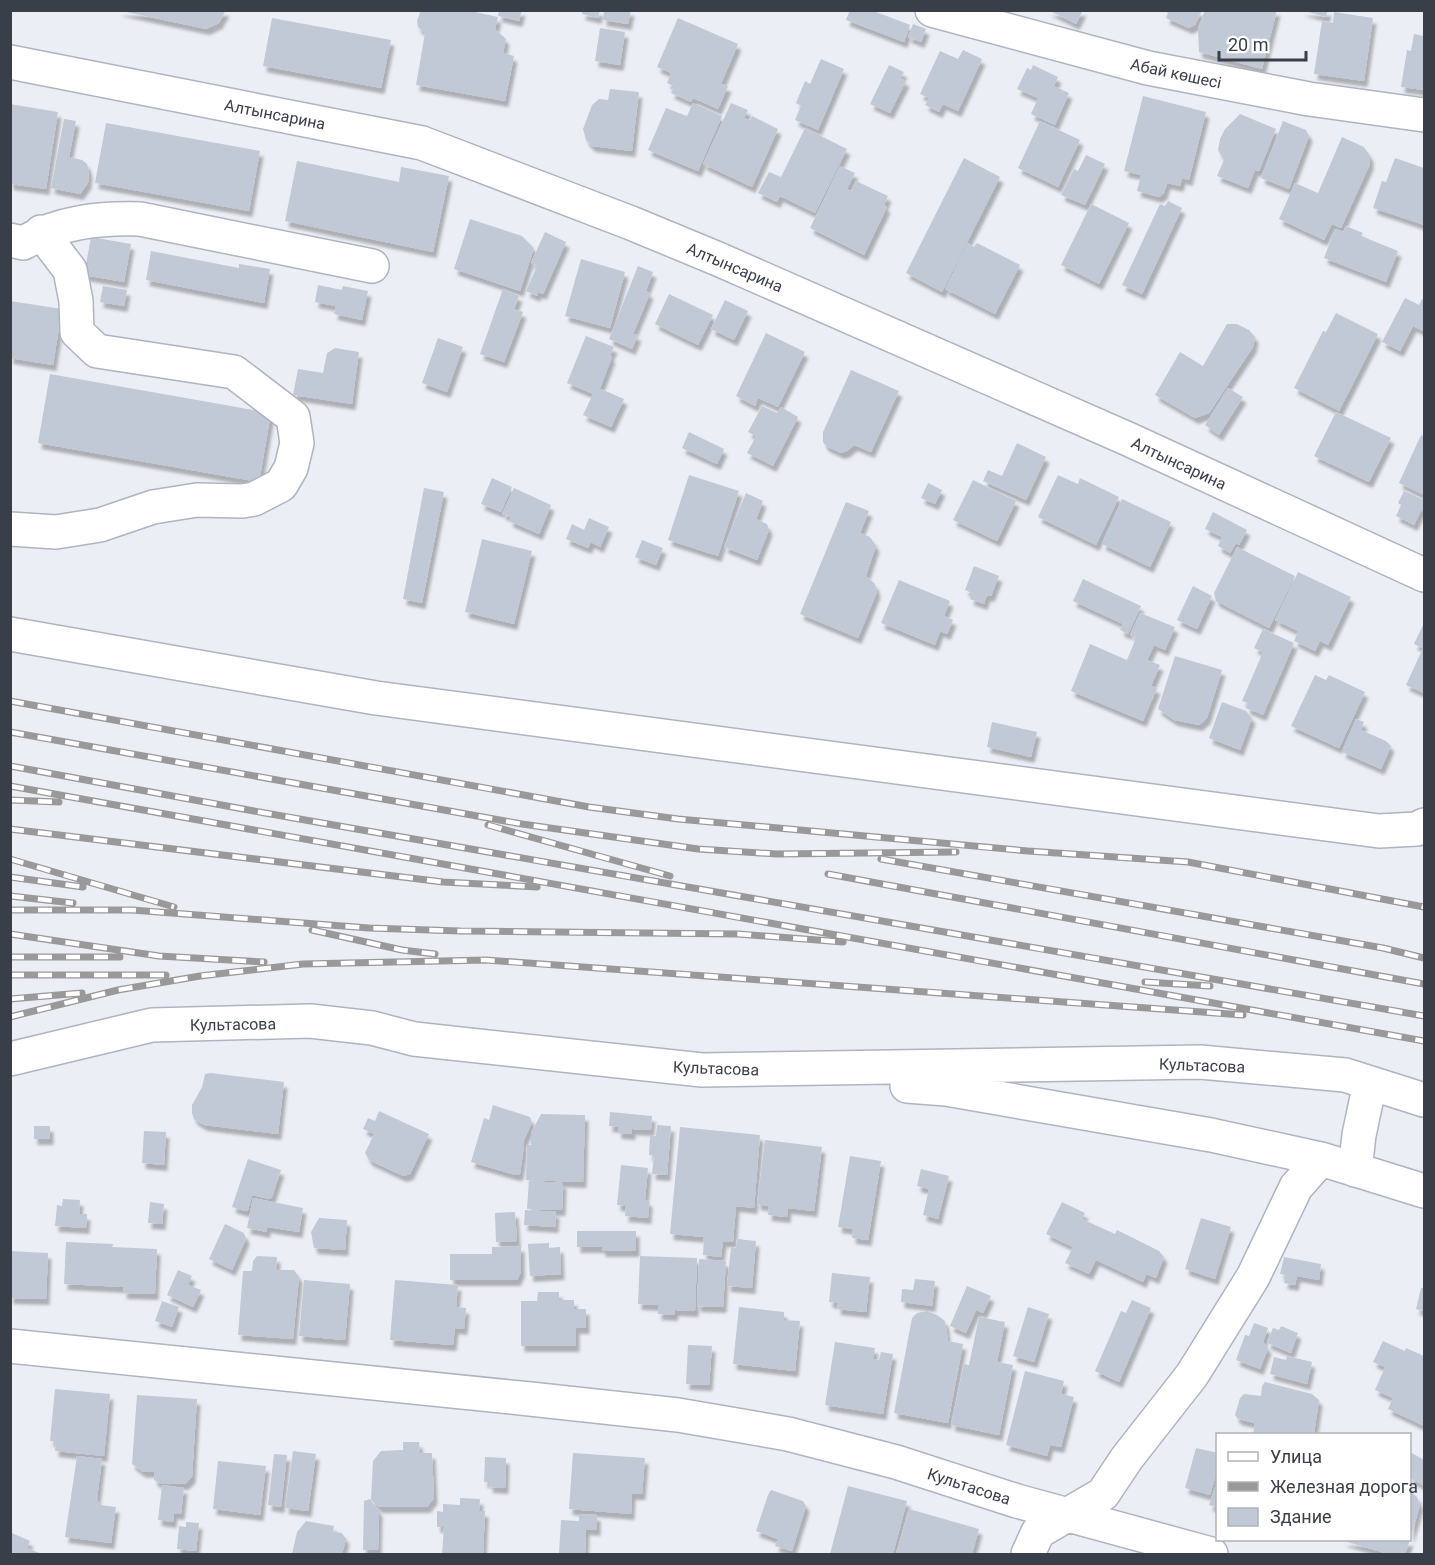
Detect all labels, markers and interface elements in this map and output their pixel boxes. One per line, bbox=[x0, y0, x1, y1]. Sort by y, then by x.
scale bar bbox=[1219, 24, 1306, 62]
text: 20 m bbox=[1228, 34, 1268, 55]
street label: Абай көшесі bbox=[1129, 55, 1223, 92]
street label: Алтынсарина bbox=[223, 95, 327, 134]
street label: Алтынсарина bbox=[684, 239, 786, 296]
street label: Алтынсарина bbox=[1128, 433, 1229, 494]
street label: Культасова bbox=[190, 1014, 276, 1035]
street label: Культасова bbox=[1159, 1055, 1245, 1076]
street label: Культасова bbox=[673, 1058, 759, 1079]
legend bbox=[1216, 1433, 1411, 1541]
text: Улица bbox=[1270, 1446, 1322, 1467]
street label: Культасова bbox=[925, 1464, 1013, 1509]
text: Железная дорога bbox=[1270, 1476, 1418, 1497]
text: Здание bbox=[1270, 1506, 1332, 1527]

